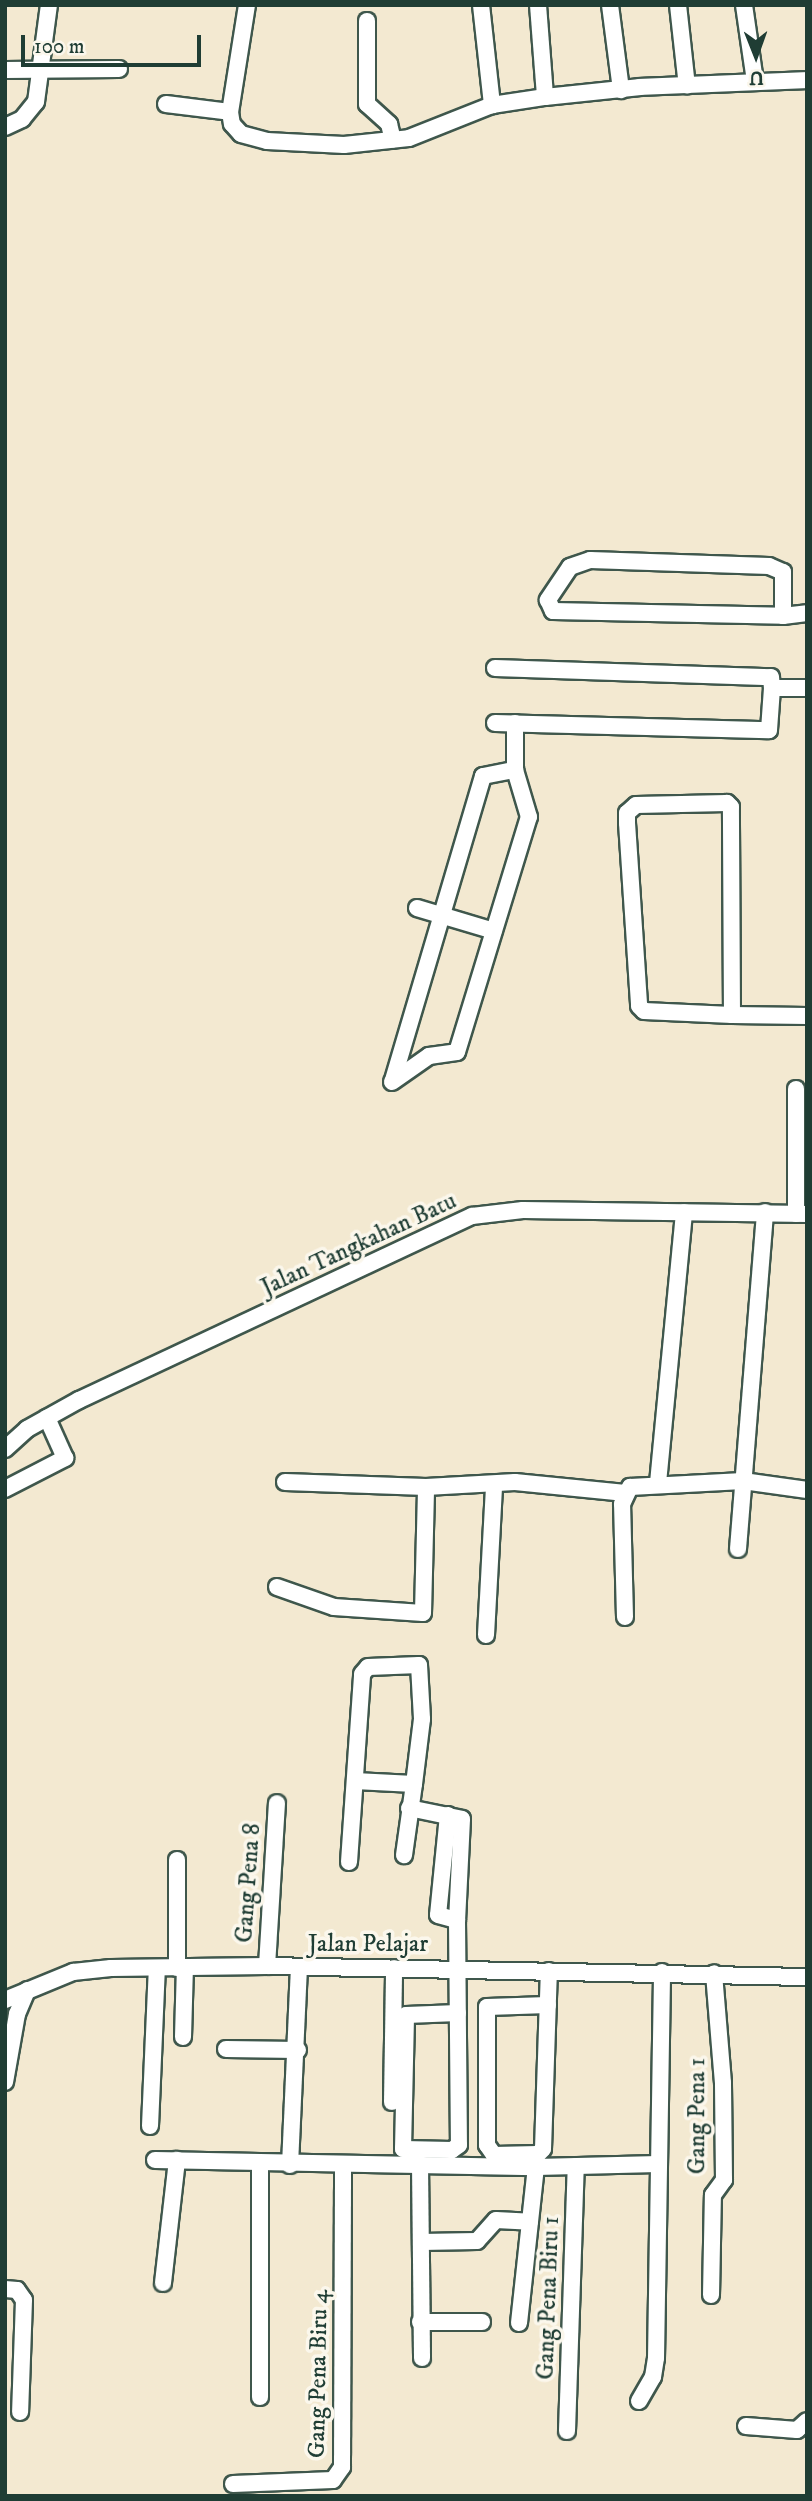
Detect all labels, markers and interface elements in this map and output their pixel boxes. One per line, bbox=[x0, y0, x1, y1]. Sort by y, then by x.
scale bar bbox=[24, 21, 205, 65]
north arrow bbox=[721, 21, 791, 91]
text: 100 m bbox=[34, 34, 85, 60]
text: U bbox=[749, 66, 764, 89]
street label: Jalan Tangkahan Batu bbox=[257, 1187, 461, 1303]
street label: Gang Pena 8 bbox=[230, 1822, 268, 1944]
street label: Jalan Pelajar bbox=[308, 1931, 428, 1959]
street label: Gang Pena 1 bbox=[684, 2058, 712, 2174]
street label: Gang Pena Biru 1 bbox=[532, 2216, 566, 2380]
street label: Gang Pena Biru 4 bbox=[303, 2290, 335, 2458]

